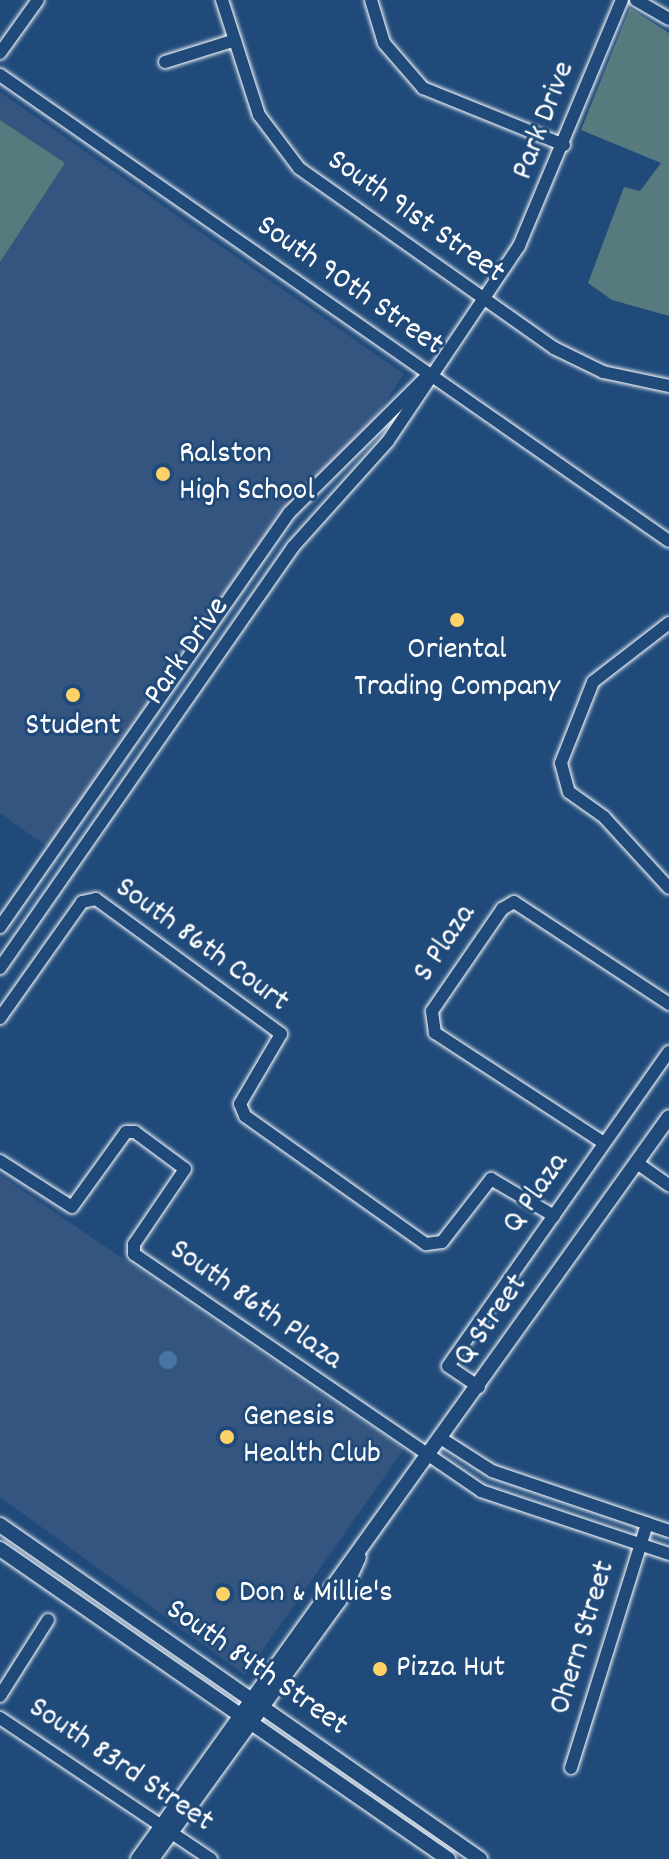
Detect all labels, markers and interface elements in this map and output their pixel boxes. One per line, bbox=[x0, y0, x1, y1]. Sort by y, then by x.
street label: Park Drive bbox=[505, 56, 585, 186]
street label: South 91st Street bbox=[319, 143, 511, 293]
street label: South 90th Street bbox=[248, 208, 450, 366]
place label: Ralston High School bbox=[179, 437, 315, 512]
marker: Ralston High School bbox=[154, 465, 172, 483]
street label: Park Drive bbox=[137, 590, 239, 714]
marker: Oriental Trading Company bbox=[448, 611, 466, 629]
place label: Oriental Trading Company bbox=[354, 633, 560, 708]
marker: Student bbox=[64, 686, 82, 704]
place label: Student bbox=[25, 708, 121, 746]
street label: South 86th Court bbox=[106, 870, 296, 1022]
street label: S Plaza bbox=[406, 898, 486, 990]
street label: Q Plaza bbox=[495, 1146, 579, 1242]
street label: South 86th Plaza bbox=[161, 1232, 349, 1380]
street label: Q Street bbox=[447, 1267, 537, 1375]
place label: Genesis Health Club bbox=[243, 1400, 381, 1475]
marker: Genesis Health Club bbox=[218, 1428, 236, 1446]
street label: Ohern Street bbox=[542, 1556, 626, 1720]
place label: Don & Millie's bbox=[239, 1575, 393, 1613]
marker: Don & Millie's bbox=[214, 1585, 232, 1603]
street label: South 84th Street bbox=[158, 1592, 354, 1746]
place label: Pizza Hut bbox=[396, 1650, 505, 1688]
marker: Pizza Hut bbox=[371, 1660, 389, 1678]
street label: South 83rd Street bbox=[20, 1690, 220, 1842]

